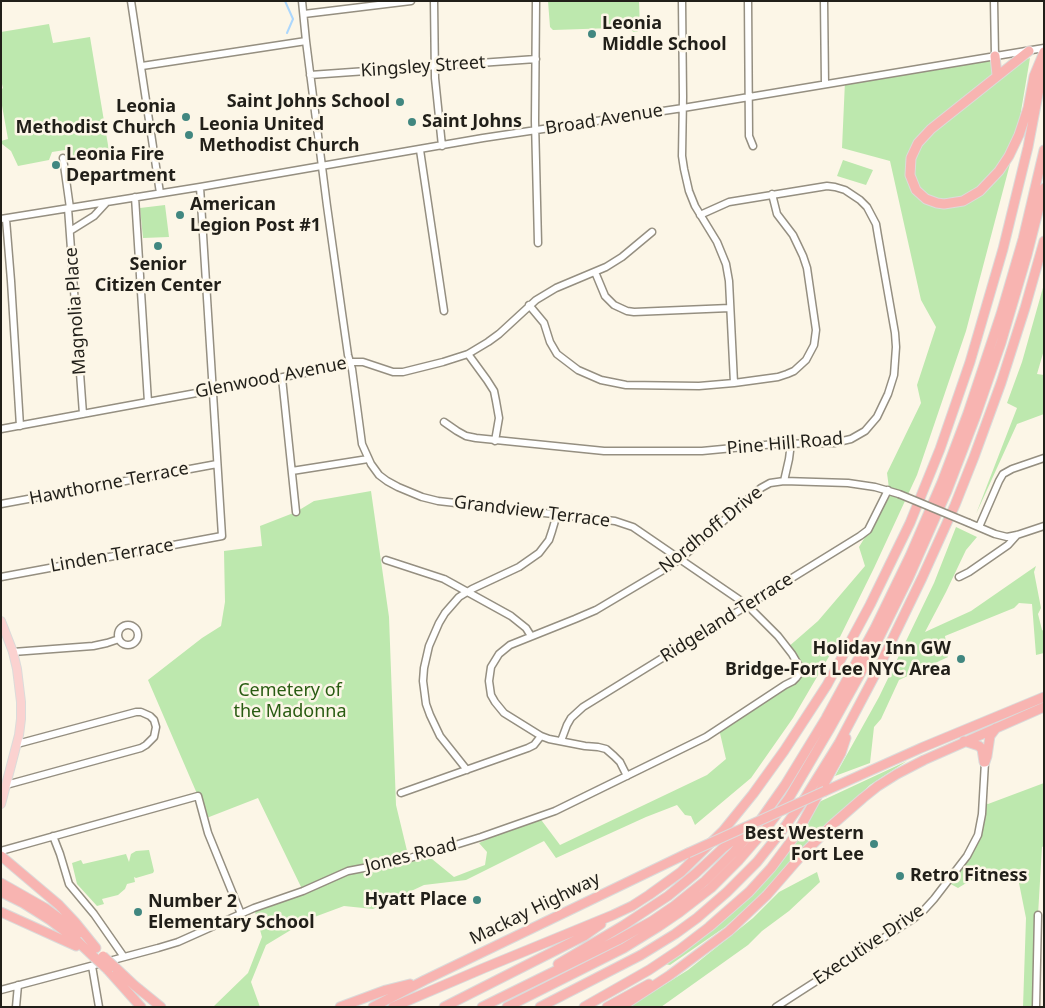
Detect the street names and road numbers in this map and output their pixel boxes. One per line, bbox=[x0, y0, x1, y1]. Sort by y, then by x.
street label: Kingsley Street bbox=[360, 52, 486, 82]
street label: Broad Avenue bbox=[544, 100, 664, 140]
street label: Magnolia Place bbox=[61, 246, 91, 376]
street label: Glenwood Avenue bbox=[193, 353, 349, 403]
street label: Pine Hill Road bbox=[726, 428, 844, 460]
street label: Hawthorne Terrace bbox=[28, 458, 190, 510]
street label: Nordhoff Drive bbox=[655, 482, 767, 578]
street label: Grandview Terrace bbox=[453, 492, 611, 532]
street label: Linden Terrace bbox=[49, 535, 175, 577]
street label: Ridgeland Terrace bbox=[657, 569, 797, 667]
street label: Jones Road bbox=[363, 834, 459, 878]
street label: Mackay Highway bbox=[466, 868, 604, 950]
street label: Executive Drive bbox=[810, 900, 928, 990]

